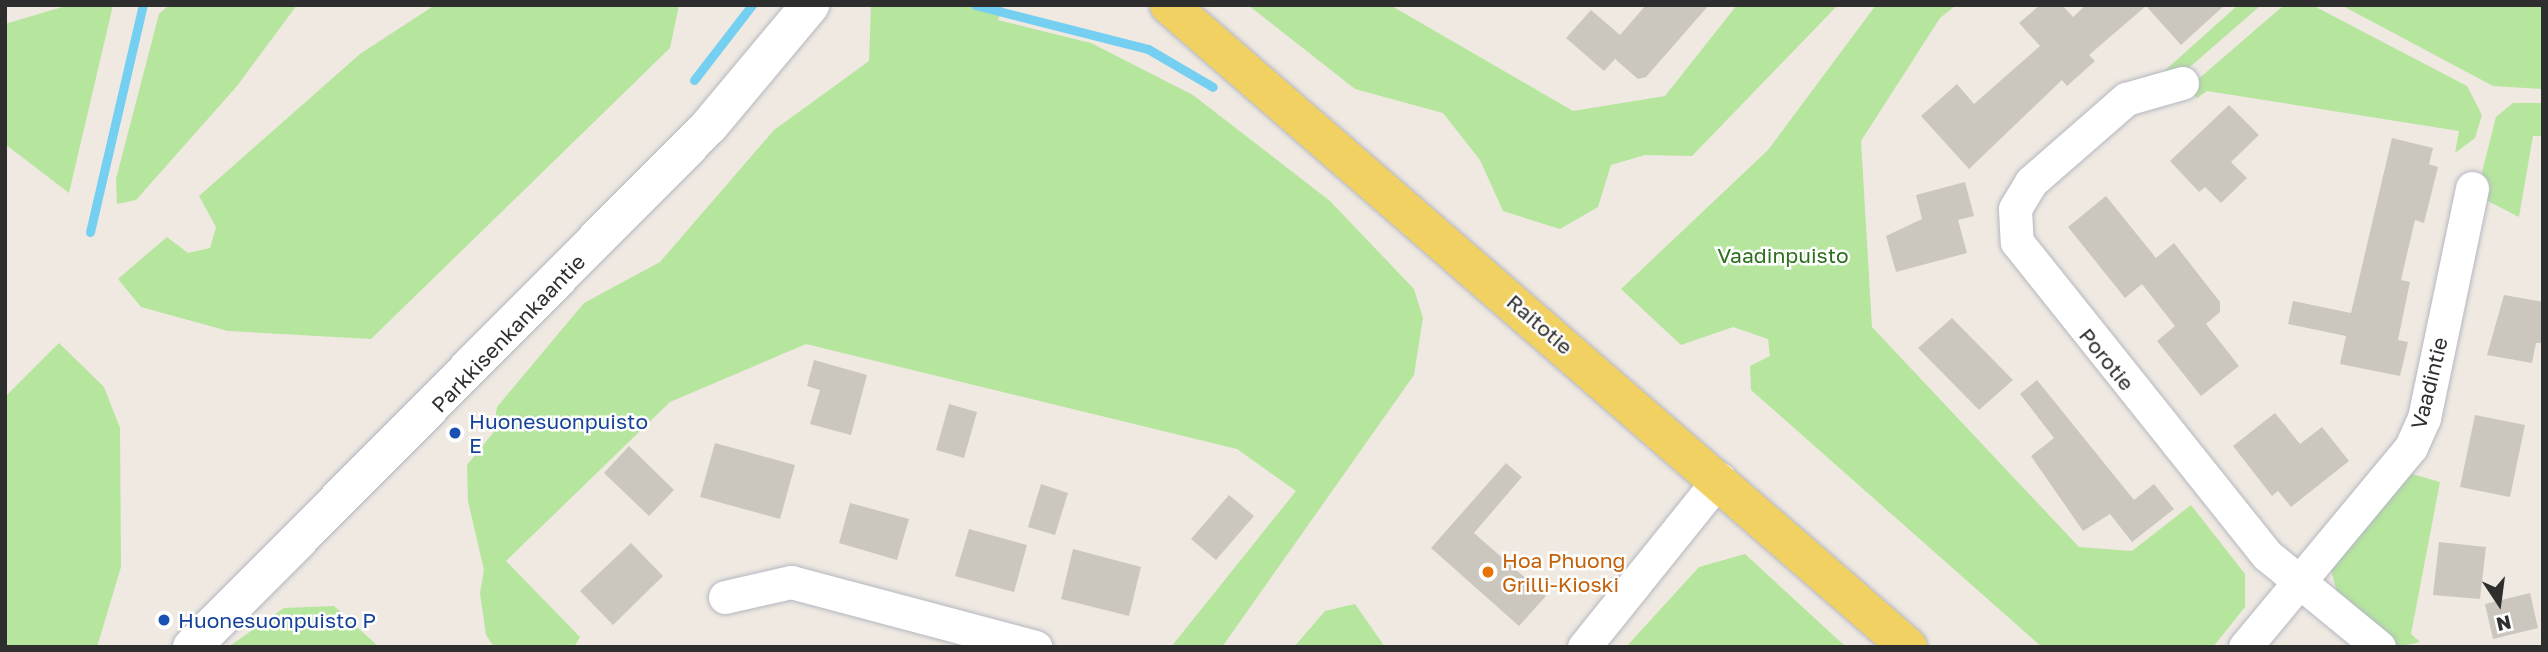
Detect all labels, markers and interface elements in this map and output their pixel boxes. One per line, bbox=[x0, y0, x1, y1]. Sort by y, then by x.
park label: Vaadinpuisto bbox=[1717, 242, 1849, 268]
street label: Parkkisenkankaantie bbox=[426, 249, 590, 417]
street label: Raitotie bbox=[1502, 289, 1578, 359]
street label: Porotie bbox=[2074, 323, 2140, 395]
street label: Vaadintie bbox=[2405, 334, 2453, 432]
place label: Huonesuonpuisto E bbox=[469, 408, 648, 458]
marker: Huonesuonpuisto E bbox=[447, 425, 463, 441]
place label: Hoa Phuong Grilli-Kioski bbox=[1502, 547, 1625, 597]
marker: Hoa Phuong Grilli-Kioski bbox=[1480, 564, 1496, 580]
north arrow bbox=[2464, 568, 2534, 638]
place label: Huonesuonpuisto P bbox=[178, 607, 376, 633]
text: N bbox=[2494, 611, 2513, 637]
marker: Huonesuonpuisto P bbox=[156, 612, 172, 628]

